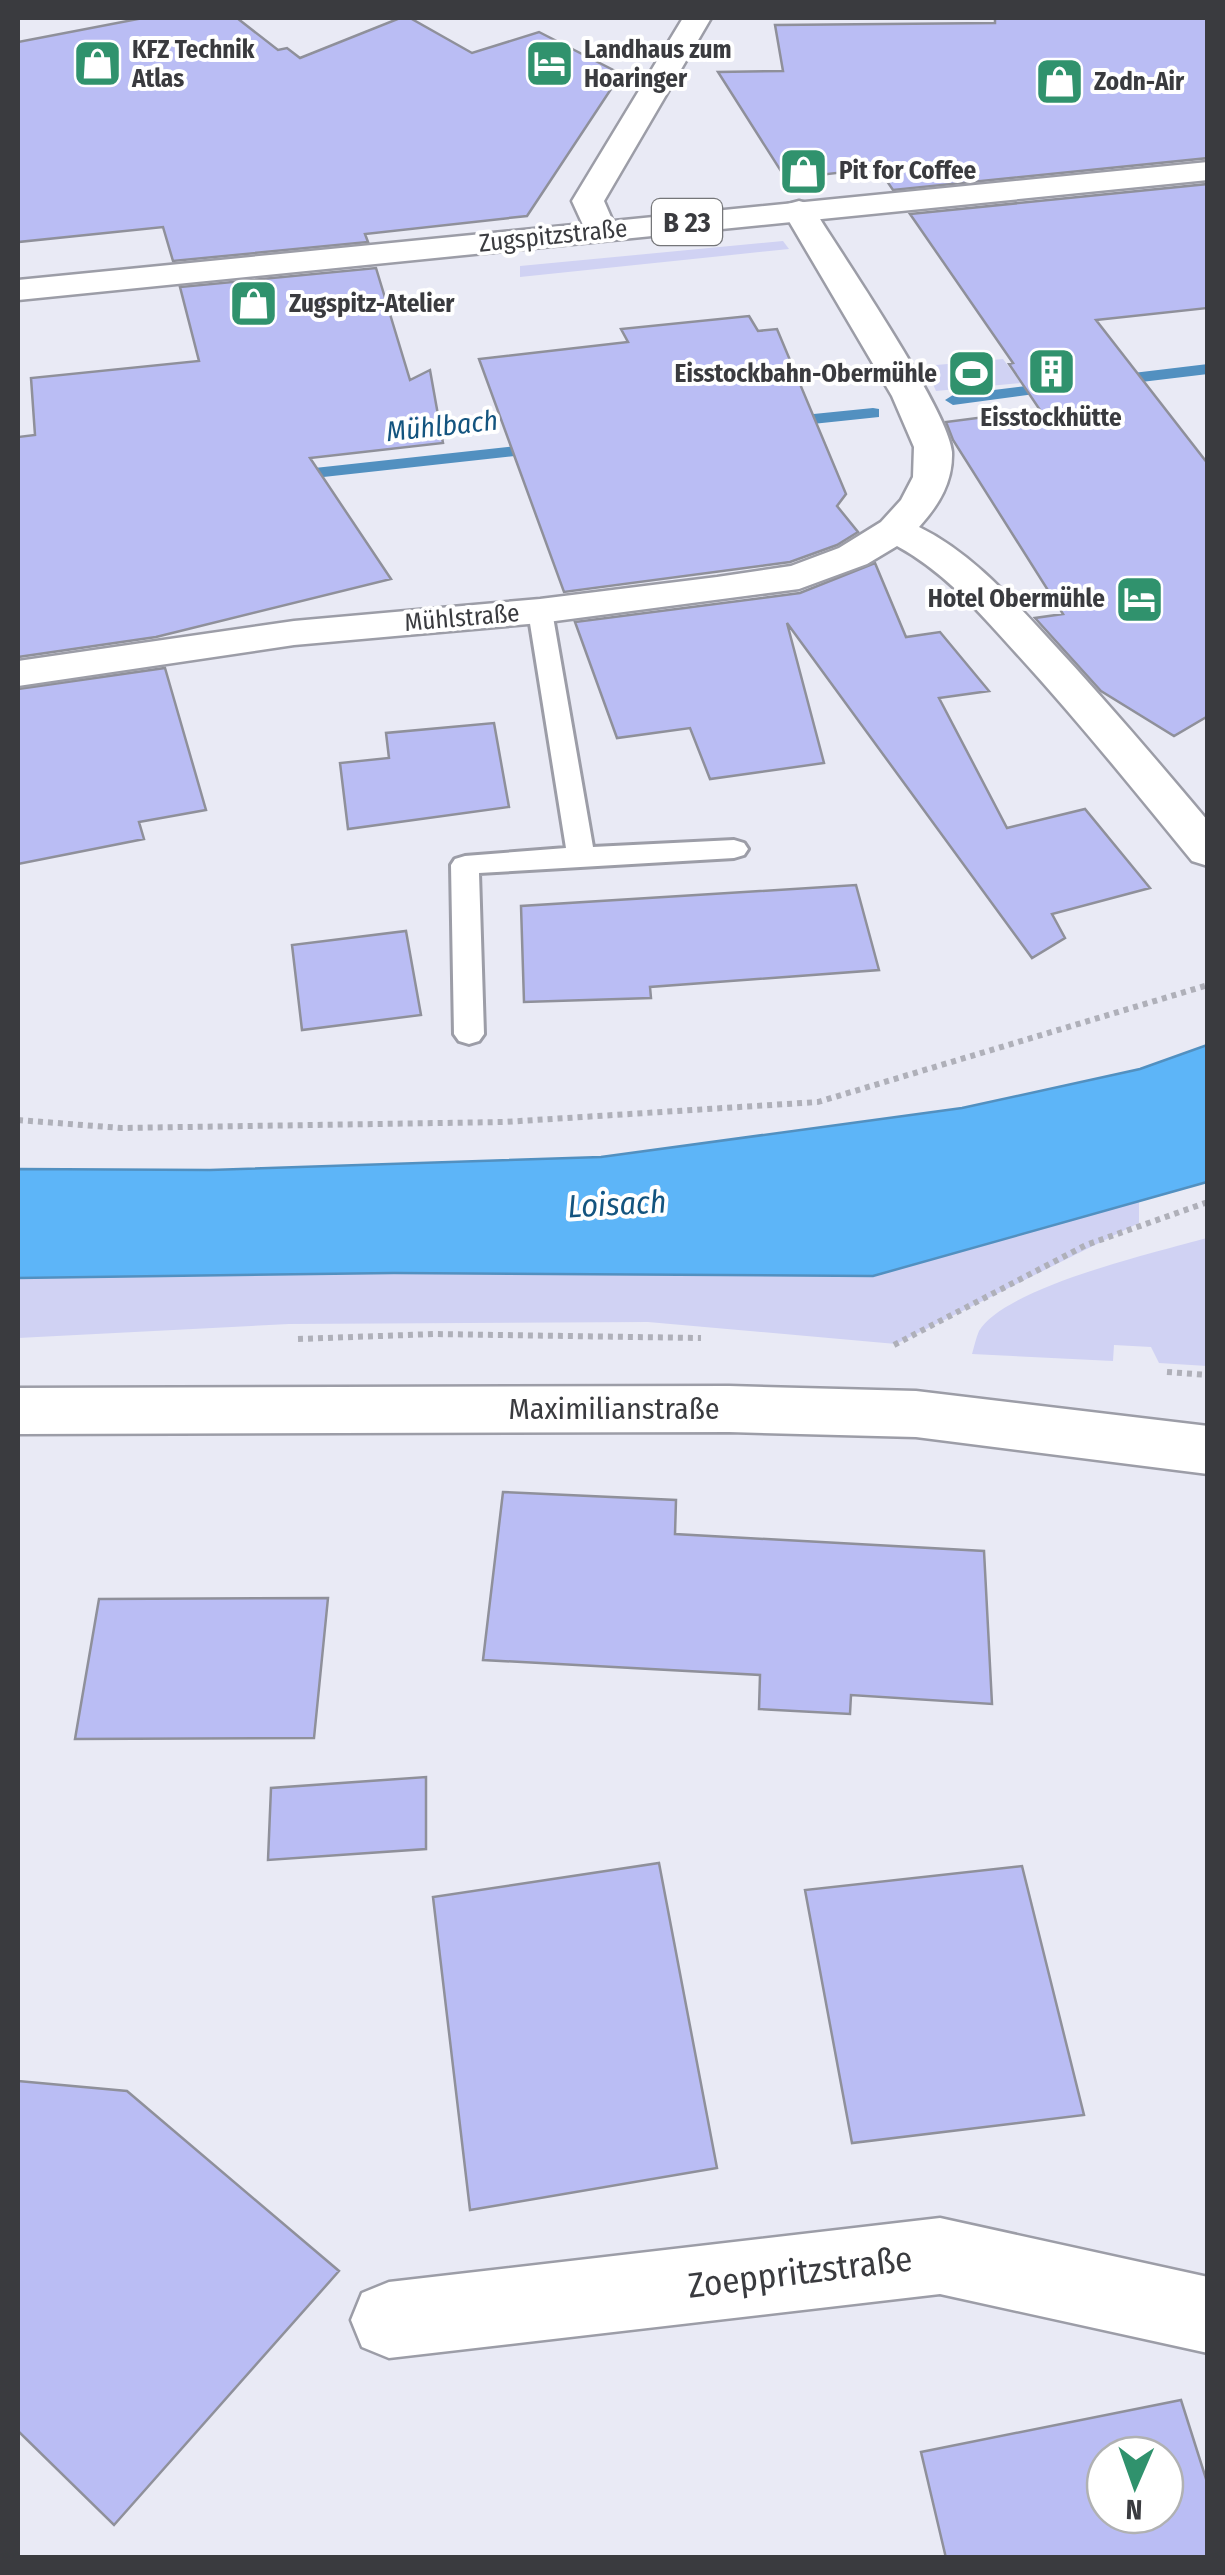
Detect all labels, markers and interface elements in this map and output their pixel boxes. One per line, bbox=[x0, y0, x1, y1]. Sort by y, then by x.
place label: KFZ Technik Atlas bbox=[131, 35, 255, 94]
place label: Landhaus zum Hoaringer bbox=[584, 35, 732, 94]
shop icon: KFZ Technik Atlas bbox=[71, 38, 123, 90]
hotel icon: Landhaus zum Hoaringer bbox=[523, 38, 575, 90]
shop icon: Zodn-Air bbox=[1033, 56, 1085, 108]
place label: Zodn-Air bbox=[1094, 67, 1185, 97]
shop icon: Pit for Coffee bbox=[778, 145, 830, 197]
place label: Pit for Coffee bbox=[839, 156, 977, 186]
road number: B 23 bbox=[652, 199, 722, 245]
street label: Zugspitzstraße bbox=[477, 213, 629, 259]
shop icon: Zugspitz-Atelier bbox=[228, 278, 280, 330]
place label: Zugspitz-Atelier bbox=[289, 289, 455, 319]
building icon: Eisstockhütte bbox=[1025, 346, 1077, 398]
sports icon: Eisstockbahn-Obermühle bbox=[946, 348, 998, 400]
place label: Eisstockbahn-Obermühle bbox=[675, 359, 937, 389]
place label: Eisstockhütte bbox=[980, 403, 1122, 433]
water label: Mühlbach bbox=[385, 404, 499, 448]
hotel icon: Hotel Obermühle bbox=[1114, 573, 1166, 625]
place label: Hotel Obermühle bbox=[928, 584, 1105, 614]
street label: Mühlstraße bbox=[403, 598, 521, 638]
water label: Loisach bbox=[567, 1182, 667, 1226]
street label: Maximilianstraße bbox=[508, 1391, 720, 1427]
street label: Zoeppritzstraße bbox=[686, 2237, 914, 2307]
north arrow bbox=[1085, 2435, 1185, 2535]
text: N bbox=[1125, 2493, 1143, 2526]

